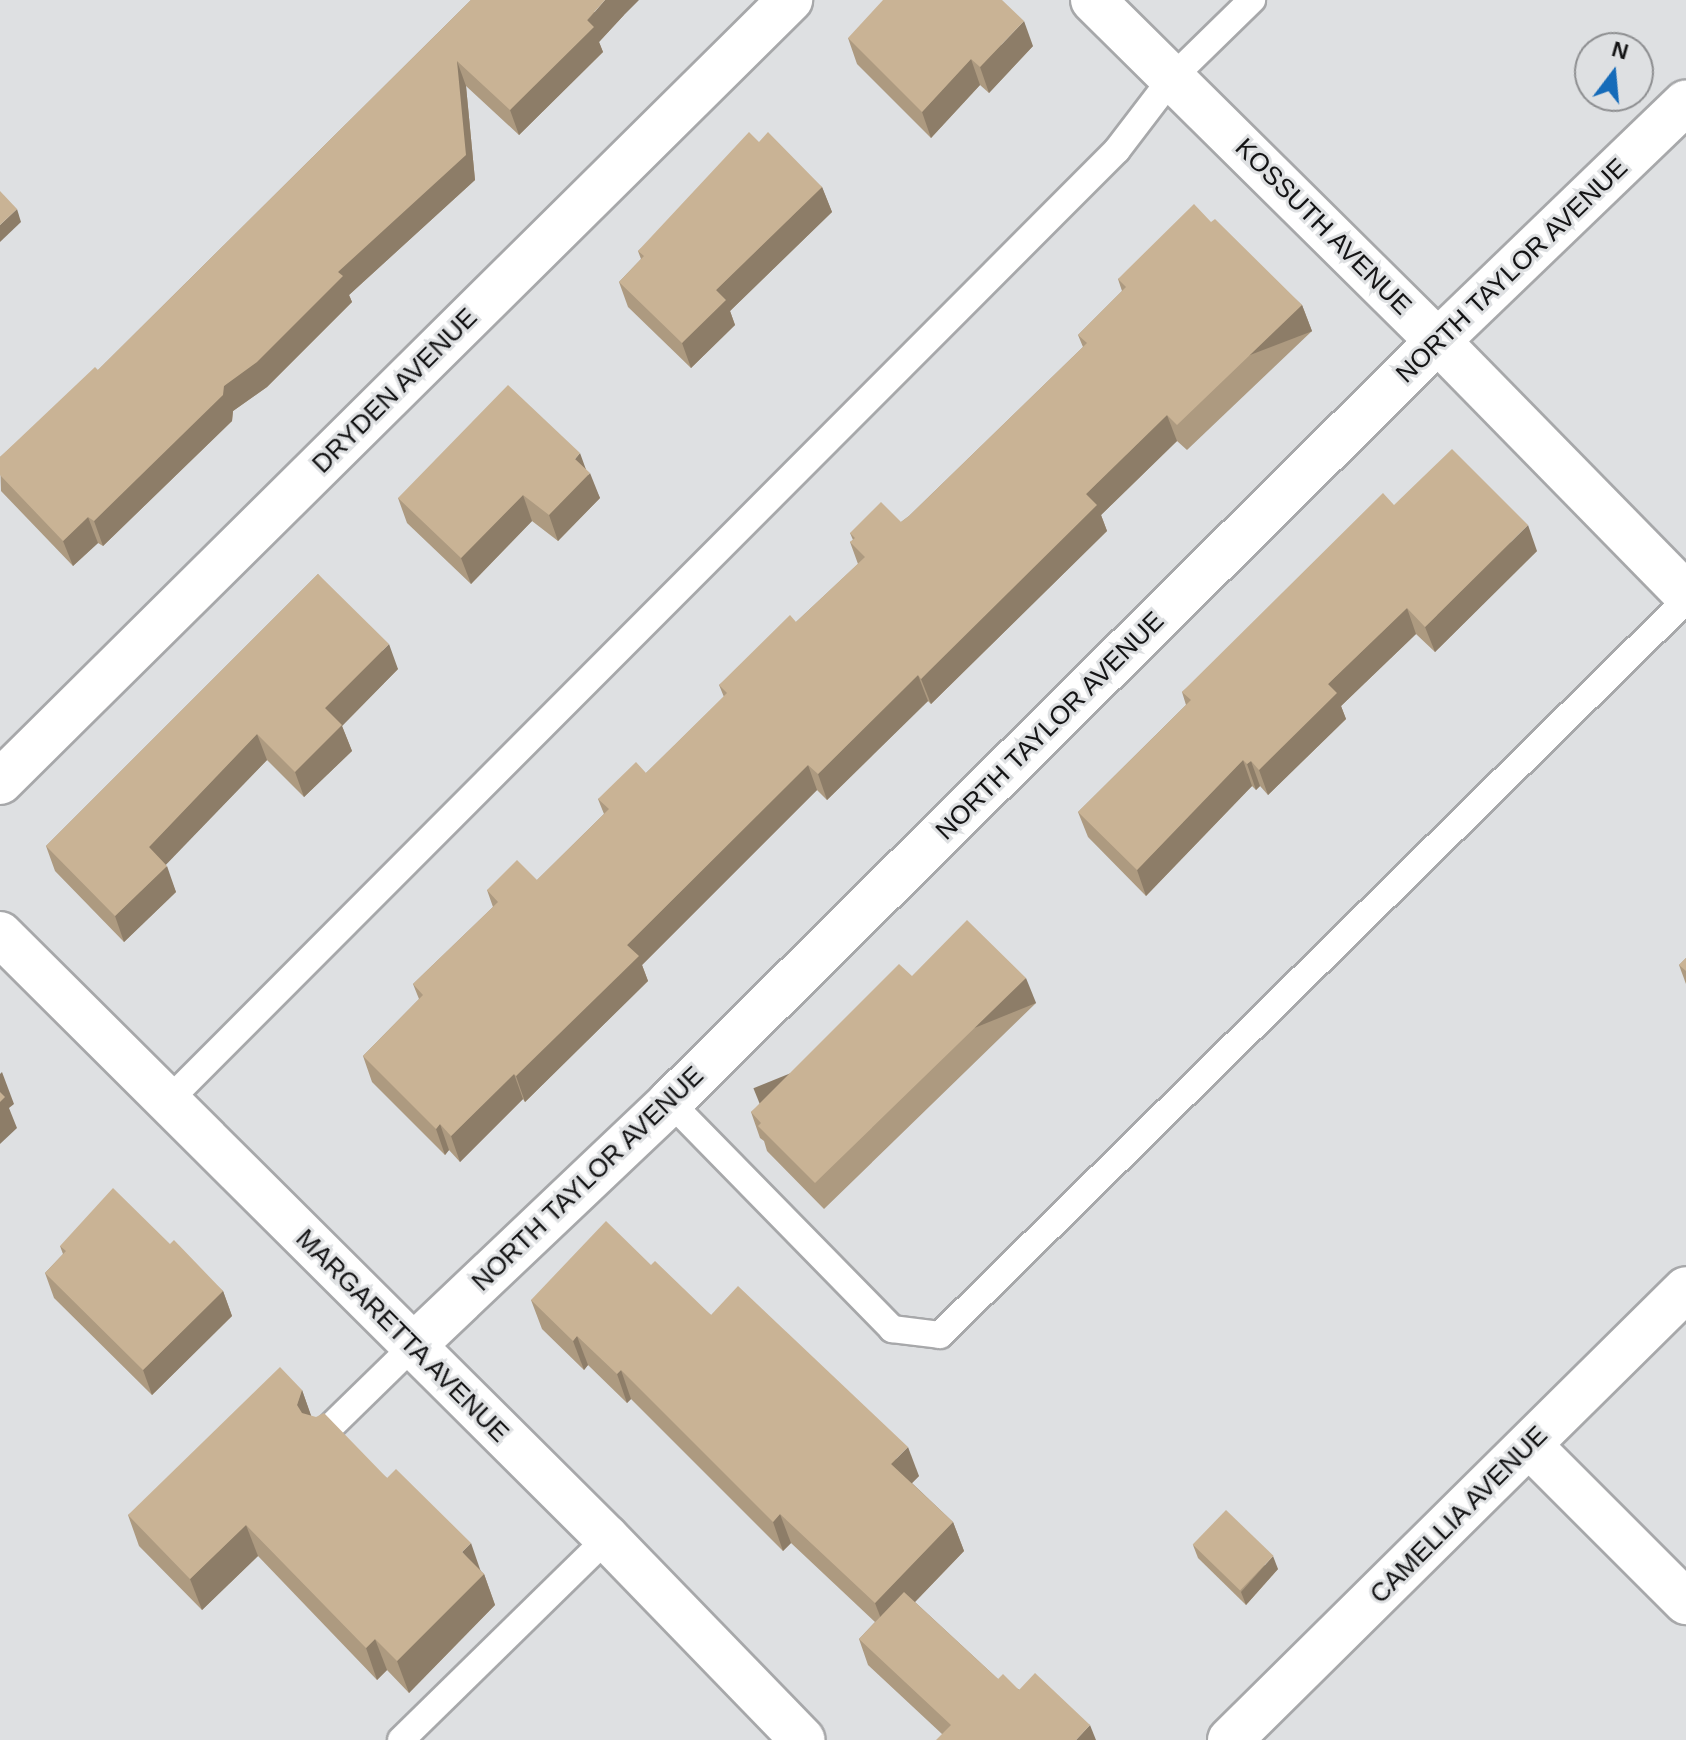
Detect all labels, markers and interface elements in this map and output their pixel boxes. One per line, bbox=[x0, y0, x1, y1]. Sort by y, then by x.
north arrow bbox=[1574, 32, 1654, 112]
text: N bbox=[1609, 36, 1631, 65]
street label: KOSSUTH AVENUE bbox=[1228, 132, 1418, 322]
street label: NORTH TAYLOR AVENUE bbox=[1389, 152, 1635, 390]
street label: DRYDEN AVENUE bbox=[306, 302, 484, 480]
street label: NORTH TAYLOR AVENUE bbox=[929, 605, 1171, 847]
street label: NORTH TAYLOR AVENUE bbox=[465, 1060, 711, 1298]
street label: MARGARETTA AVENUE bbox=[288, 1222, 516, 1450]
street label: CAMELLIA AVENUE bbox=[1363, 1419, 1555, 1611]

